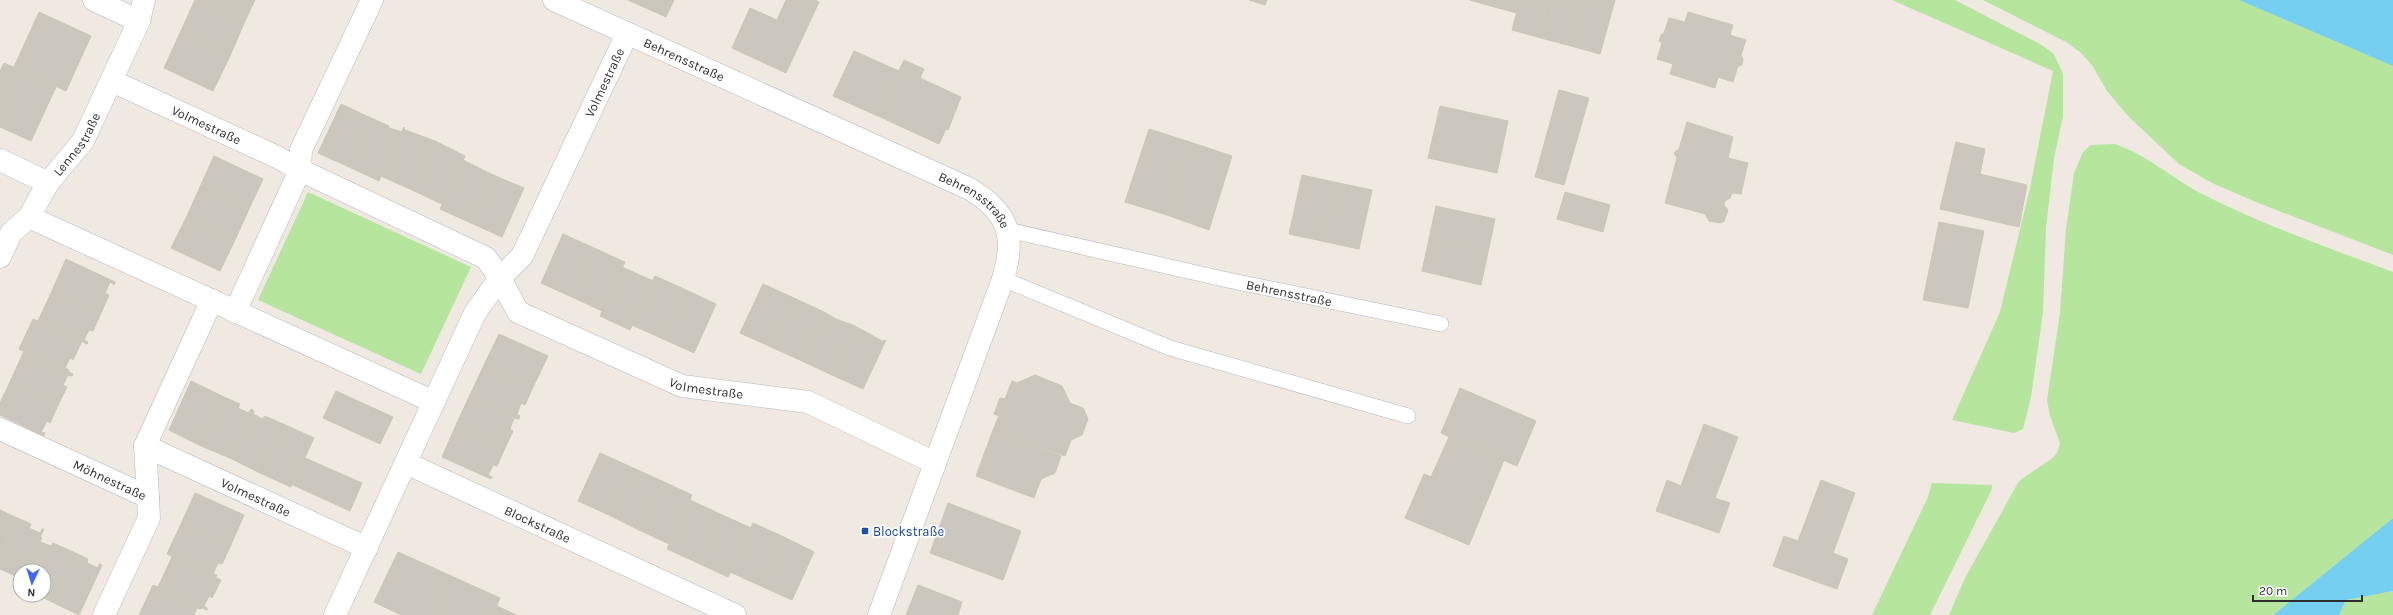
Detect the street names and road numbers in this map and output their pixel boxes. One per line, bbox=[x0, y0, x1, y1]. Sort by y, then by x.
street label: Behrensstraße bbox=[641, 35, 727, 85]
street label: Volmestraße bbox=[582, 45, 627, 120]
street label: Volmestraße bbox=[169, 103, 244, 148]
street label: Lennestraße bbox=[50, 110, 103, 179]
street label: Behrensstraße bbox=[936, 169, 1013, 231]
street label: Behrensstraße bbox=[1245, 277, 1333, 309]
street label: Volmestraße bbox=[667, 374, 744, 402]
street label: Möhnestraße bbox=[71, 457, 149, 503]
street label: Volmestraße bbox=[219, 475, 293, 520]
street label: Blockstraße bbox=[502, 503, 573, 546]

